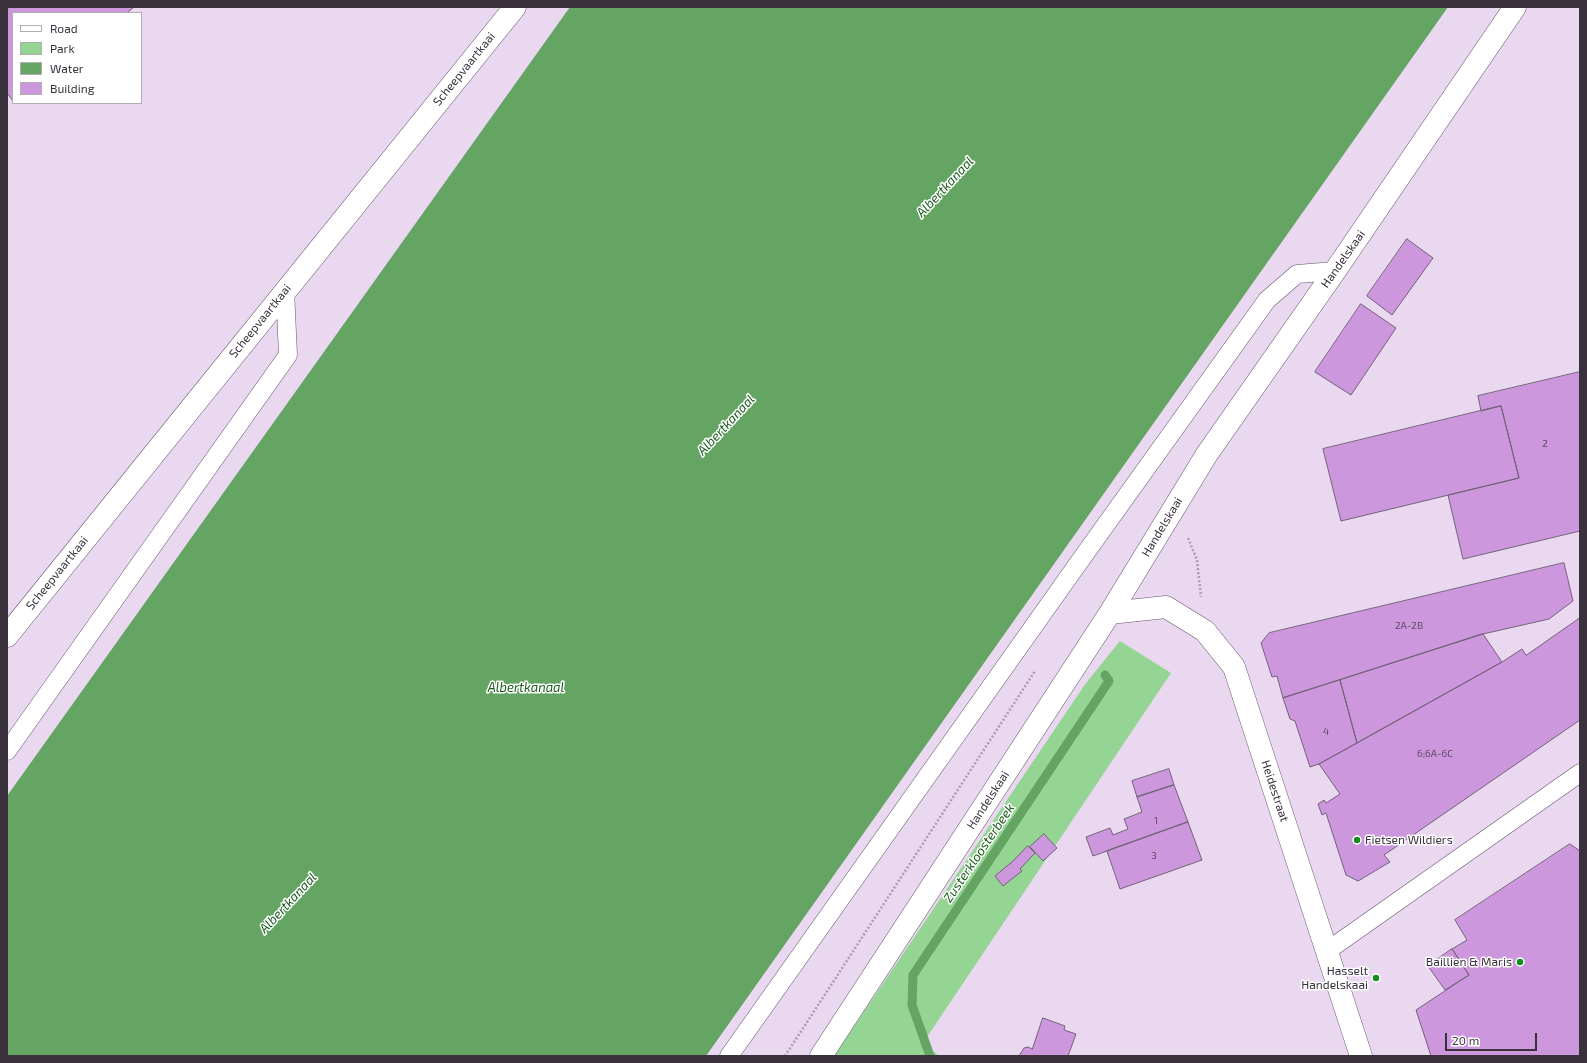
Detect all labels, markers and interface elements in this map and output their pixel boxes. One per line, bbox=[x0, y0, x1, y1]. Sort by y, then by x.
legend bbox=[12, 12, 142, 104]
text: Road bbox=[50, 21, 78, 35]
street label: Scheepvaartkaai bbox=[430, 29, 498, 109]
text: Park bbox=[50, 41, 75, 55]
text: Water bbox=[50, 61, 84, 75]
text: Building bbox=[50, 81, 94, 95]
water label: Albertkanaal bbox=[913, 154, 977, 220]
street label: Handelskaai bbox=[1318, 228, 1368, 290]
street label: Scheepvaartkaai bbox=[226, 281, 294, 361]
water label: Albertkanaal bbox=[694, 392, 758, 458]
house number: 2 bbox=[1542, 438, 1548, 450]
street label: Handelskaai bbox=[1139, 495, 1185, 559]
street label: Scheepvaartkaai bbox=[23, 533, 91, 613]
house number: 2A-2B bbox=[1395, 620, 1423, 632]
water label: Albertkanaal bbox=[488, 680, 564, 696]
house number: 4 bbox=[1323, 726, 1329, 738]
house number: 6;6A-6C bbox=[1417, 748, 1453, 760]
street label: Heidestraat bbox=[1258, 758, 1292, 824]
street label: Handelskaai bbox=[964, 768, 1012, 832]
water label: Zusterkloosterbeek bbox=[940, 801, 1018, 905]
house number: 1 bbox=[1154, 815, 1158, 827]
place label: Fietsen Wildiers bbox=[1365, 833, 1453, 847]
marker: Fietsen Wildiers bbox=[1352, 835, 1362, 845]
house number: 3 bbox=[1151, 850, 1157, 862]
water label: Albertkanaal bbox=[256, 870, 320, 936]
place label: Baillien & Maris bbox=[1426, 955, 1512, 969]
marker: Baillien & Maris bbox=[1515, 957, 1525, 967]
place label: Hasselt Handelskaai bbox=[1301, 964, 1368, 992]
marker: Hasselt Handelskaai bbox=[1371, 973, 1381, 983]
scale bar bbox=[1447, 1025, 1539, 1051]
text: 20 m bbox=[1452, 1033, 1479, 1047]

